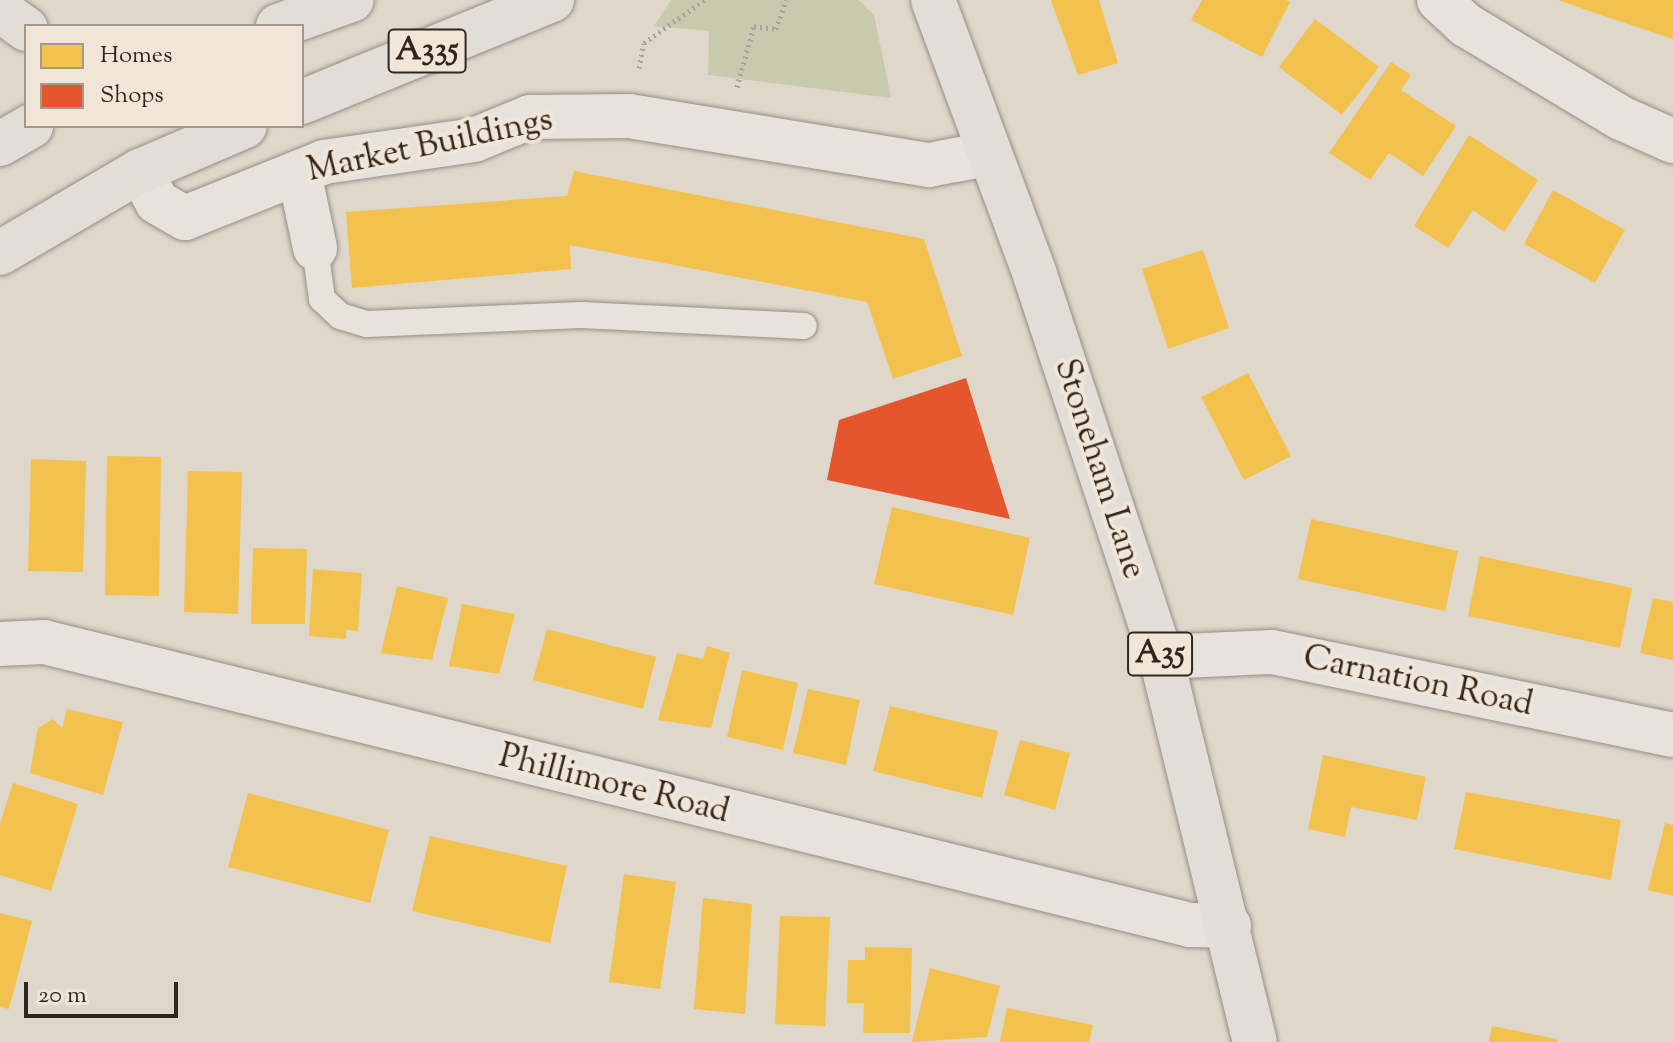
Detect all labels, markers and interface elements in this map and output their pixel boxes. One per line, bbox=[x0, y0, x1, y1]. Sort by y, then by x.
road number: A335 bbox=[387, 23, 467, 79]
legend bbox=[24, 24, 304, 128]
text: Homes bbox=[100, 39, 172, 73]
text: Shops bbox=[100, 79, 164, 113]
street label: Market Buildings bbox=[304, 100, 556, 192]
street label: Stoneham Lane bbox=[1044, 354, 1154, 584]
road number: A35 bbox=[1126, 626, 1194, 682]
street label: Carnation Road bbox=[1299, 638, 1537, 726]
street label: Phillimore Road bbox=[495, 737, 733, 833]
scale bar bbox=[28, 966, 182, 1016]
text: 20 m bbox=[38, 979, 87, 1013]

